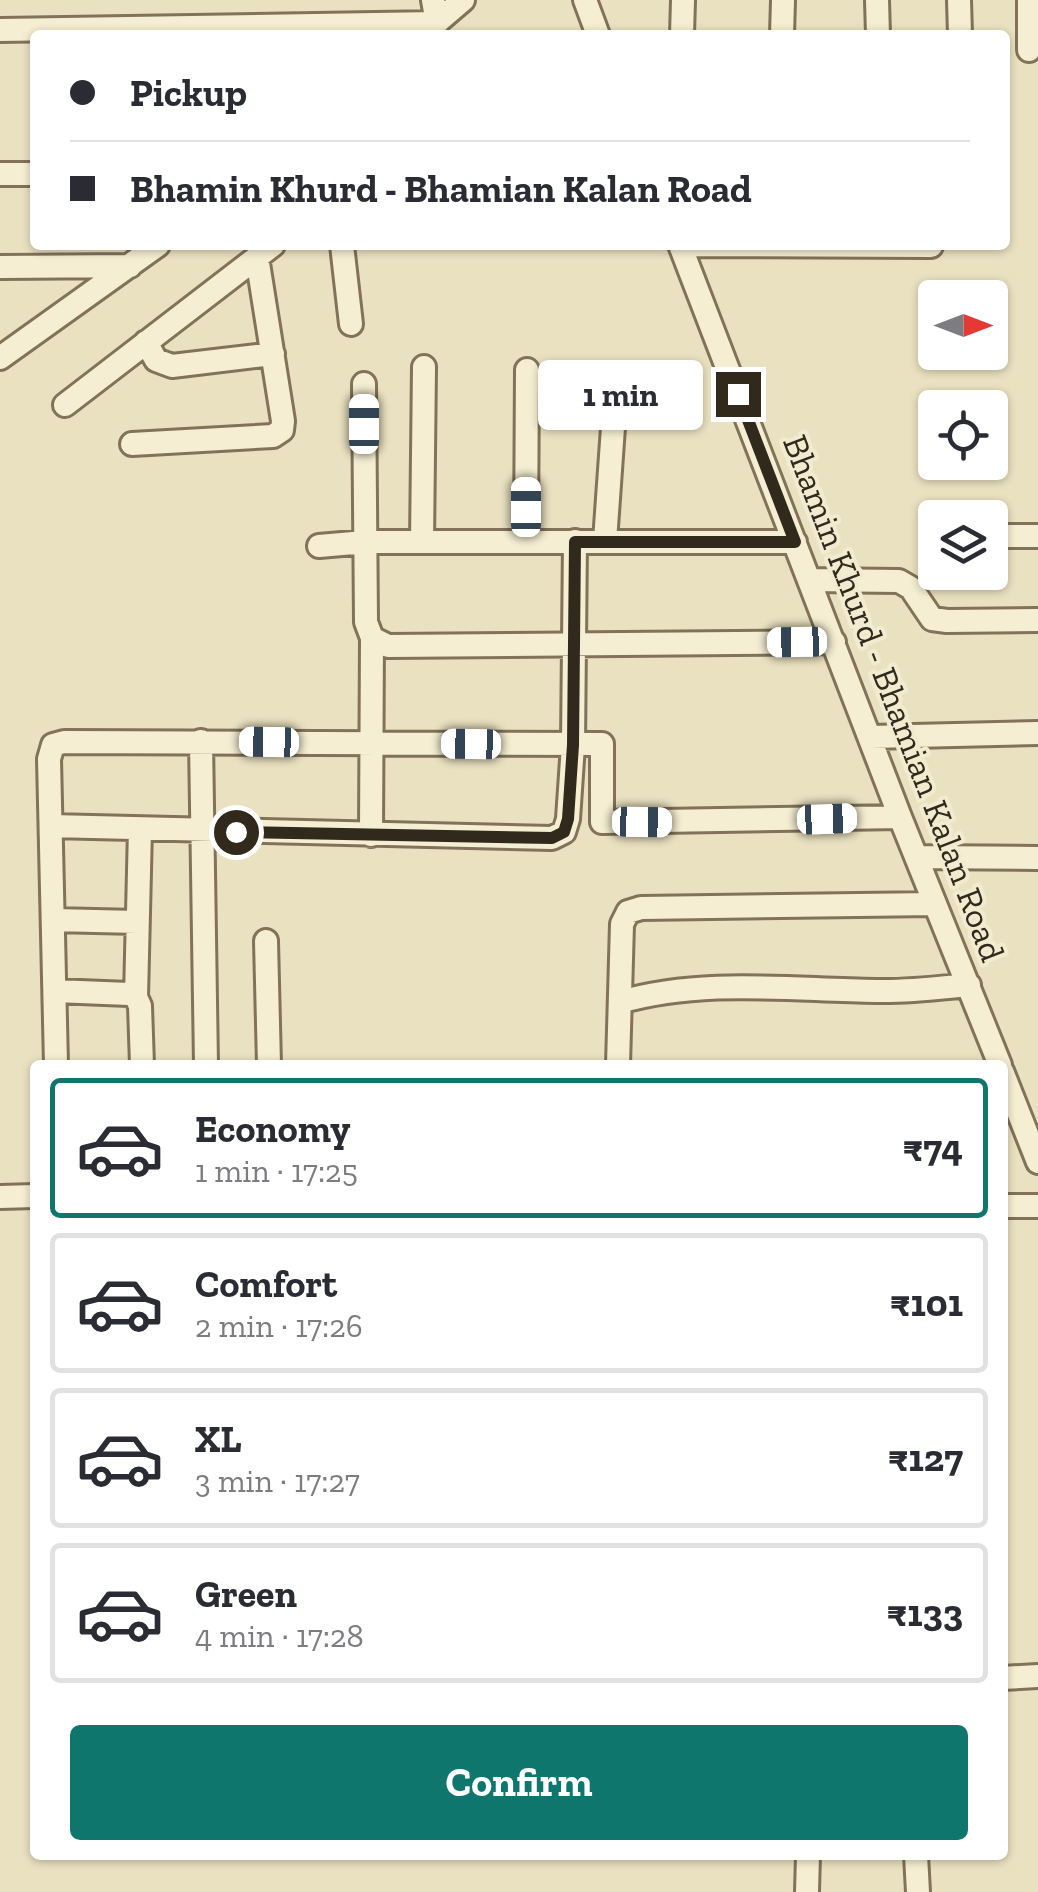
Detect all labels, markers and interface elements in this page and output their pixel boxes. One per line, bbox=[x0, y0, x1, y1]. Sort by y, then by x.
text: Pickup bbox=[130, 70, 247, 116]
text: Bhamin Khurd - Bhamian Kalan Road bbox=[130, 166, 752, 212]
north arrow bbox=[918, 280, 1008, 370]
map controls bbox=[918, 280, 1008, 590]
callout: 1 min bbox=[538, 359, 703, 429]
route end bbox=[716, 372, 761, 417]
text: 1 min bbox=[583, 376, 658, 414]
button: locate bbox=[918, 390, 1008, 480]
car bbox=[349, 394, 379, 454]
street label: Bhamin Khurd - Bhamian Kalan Road bbox=[774, 429, 1014, 967]
car bbox=[511, 477, 541, 537]
button: layers bbox=[918, 500, 1008, 590]
car bbox=[767, 626, 827, 658]
car bbox=[239, 726, 299, 758]
car bbox=[441, 728, 501, 760]
car bbox=[796, 803, 858, 835]
car bbox=[612, 806, 672, 838]
route start bbox=[214, 810, 259, 855]
icon: car bbox=[75, 1103, 165, 1193]
text: Economy bbox=[195, 1106, 350, 1152]
text: ₹74 bbox=[903, 1125, 963, 1171]
text: 1 min · 17:25 bbox=[195, 1152, 358, 1190]
icon: car bbox=[75, 1258, 165, 1348]
text: Comfort bbox=[195, 1261, 337, 1307]
text: ₹101 bbox=[890, 1280, 963, 1326]
text: 2 min · 17:26 bbox=[195, 1307, 363, 1345]
icon: car bbox=[75, 1413, 165, 1503]
text: XL bbox=[195, 1416, 242, 1462]
text: ₹127 bbox=[888, 1435, 963, 1481]
text: 3 min · 17:27 bbox=[195, 1462, 360, 1500]
icon: car bbox=[75, 1568, 165, 1658]
text: Green bbox=[195, 1571, 297, 1617]
text: ₹133 bbox=[887, 1590, 963, 1636]
text: 4 min · 17:28 bbox=[195, 1617, 364, 1655]
button: Confirm bbox=[70, 1725, 968, 1840]

